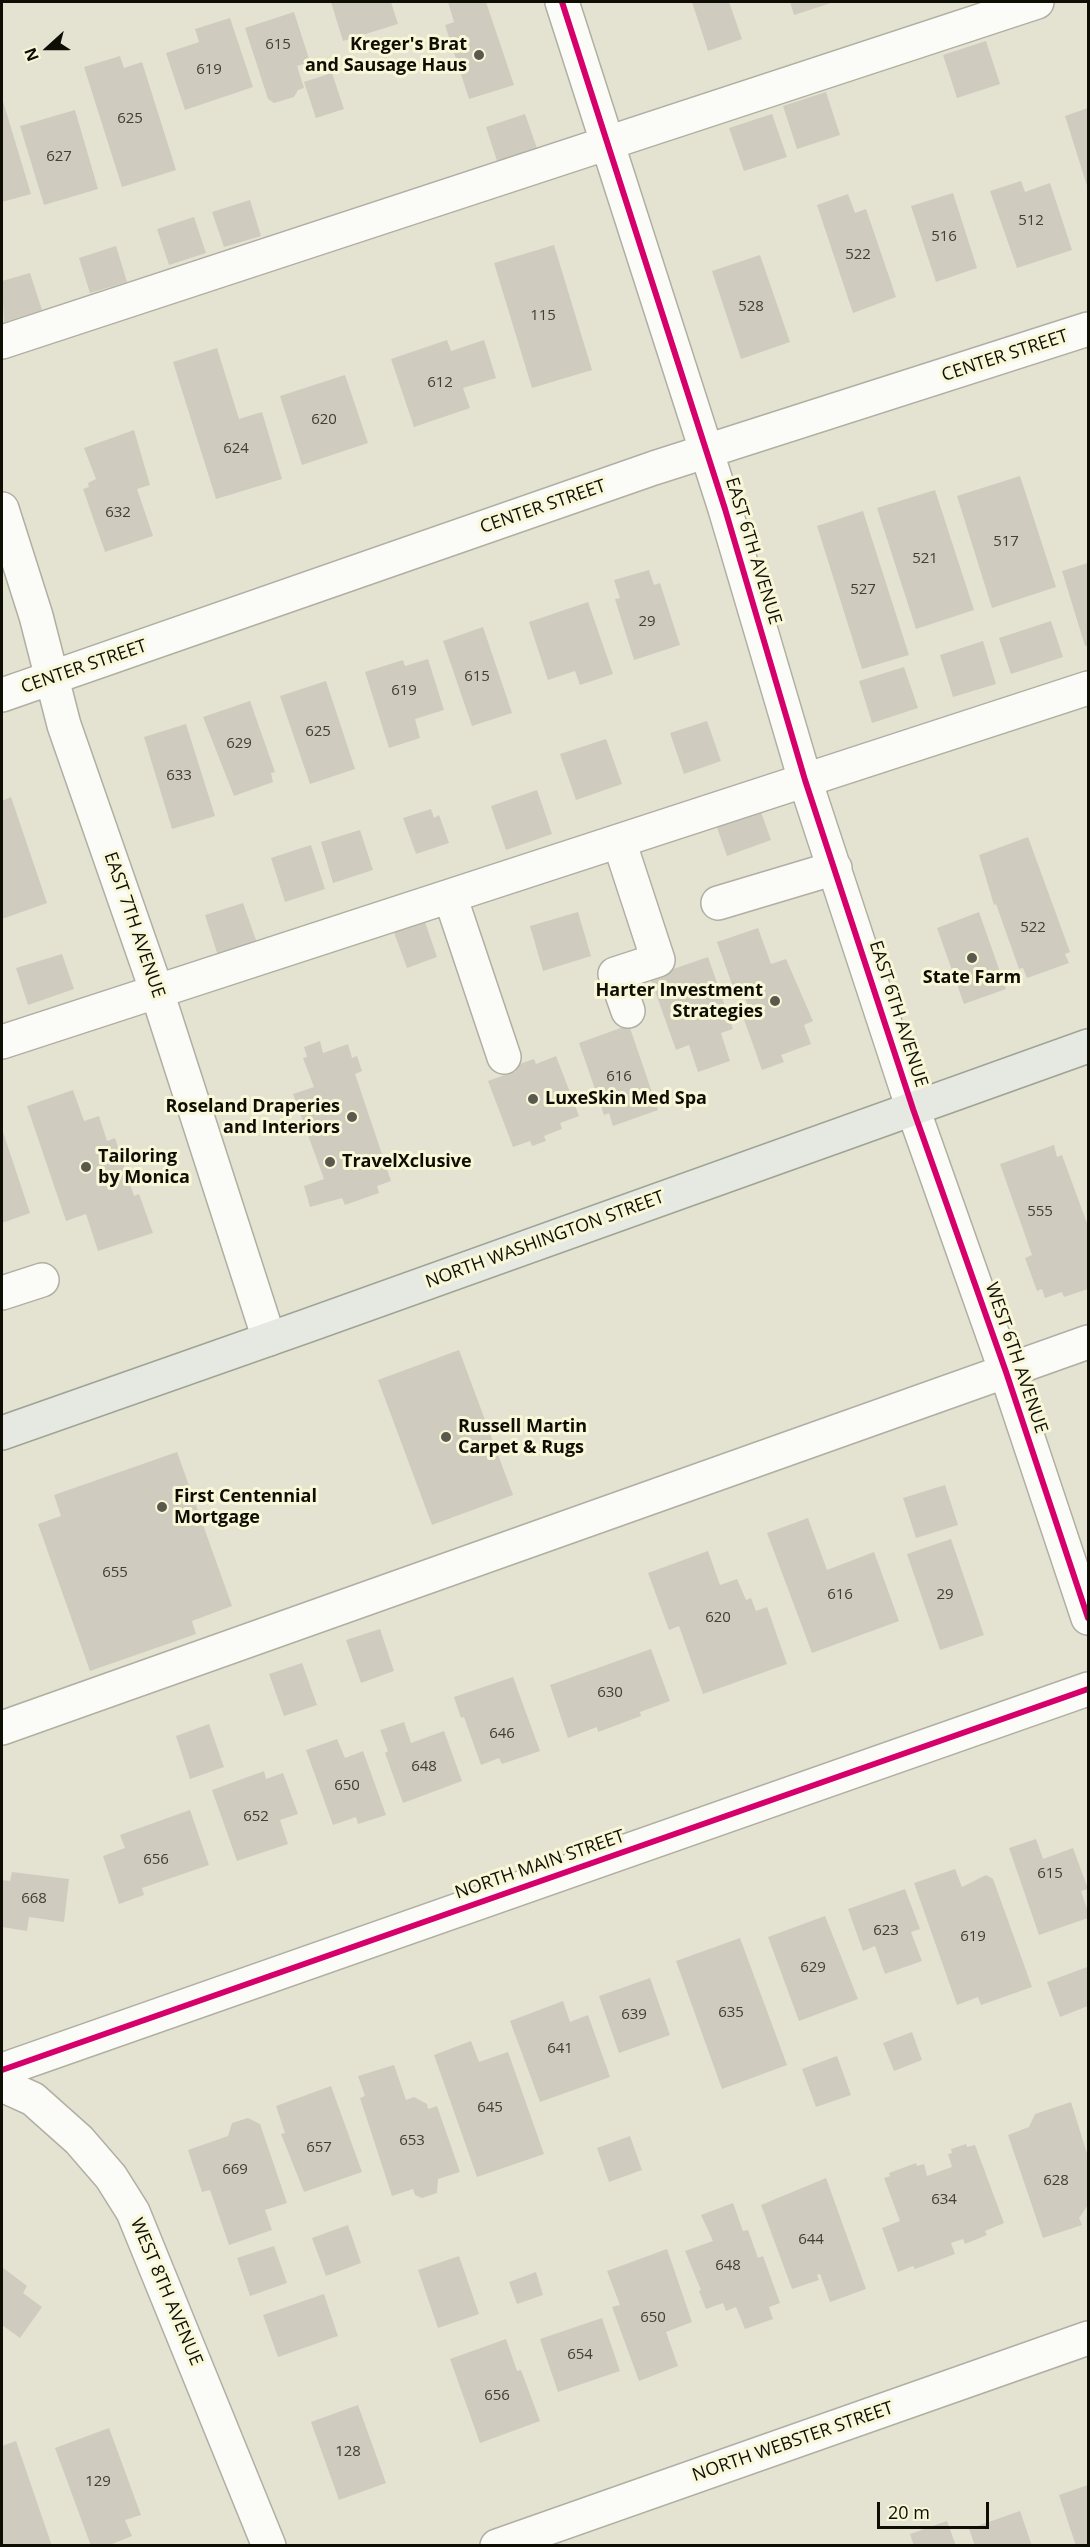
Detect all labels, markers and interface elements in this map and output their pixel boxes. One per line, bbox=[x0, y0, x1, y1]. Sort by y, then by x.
north arrow bbox=[18, 18, 78, 78]
place label: Kreger's Brat and Sausage Haus bbox=[305, 34, 467, 76]
house number: 615 bbox=[265, 36, 291, 54]
text: N bbox=[19, 44, 44, 64]
marker: Kreger's Brat and Sausage Haus bbox=[472, 48, 486, 62]
house number: 619 bbox=[196, 61, 222, 79]
house number: 625 bbox=[117, 110, 143, 128]
house number: 627 bbox=[46, 148, 72, 166]
house number: 512 bbox=[1018, 212, 1044, 230]
house number: 516 bbox=[931, 228, 957, 246]
house number: 522 bbox=[845, 246, 871, 264]
house number: 528 bbox=[738, 298, 764, 316]
house number: 115 bbox=[530, 307, 556, 325]
street label: CENTER STREET bbox=[939, 325, 1071, 387]
house number: 612 bbox=[427, 374, 453, 392]
house number: 620 bbox=[311, 411, 337, 429]
house number: 624 bbox=[223, 440, 249, 458]
street label: CENTER STREET bbox=[477, 475, 609, 539]
street label: EAST 6TH AVENUE bbox=[720, 475, 786, 627]
house number: 632 bbox=[105, 504, 131, 522]
house number: 517 bbox=[993, 533, 1019, 551]
house number: 521 bbox=[912, 550, 938, 568]
house number: 527 bbox=[850, 581, 876, 599]
house number: 29 bbox=[638, 613, 656, 631]
street label: CENTER STREET bbox=[18, 635, 150, 699]
house number: 615 bbox=[464, 668, 490, 686]
house number: 619 bbox=[391, 682, 417, 700]
house number: 625 bbox=[305, 723, 331, 741]
house number: 629 bbox=[226, 735, 252, 753]
house number: 633 bbox=[166, 767, 192, 785]
street label: EAST 7TH AVENUE bbox=[99, 849, 169, 1001]
house number: 522 bbox=[1020, 919, 1046, 937]
street label: EAST 6TH AVENUE bbox=[864, 938, 932, 1090]
marker: State Farm bbox=[965, 951, 979, 965]
place label: State Farm bbox=[923, 967, 1021, 989]
place label: Harter Investment Strategies bbox=[596, 980, 763, 1022]
marker: Harter Investment Strategies bbox=[768, 994, 782, 1008]
house number: 616 bbox=[606, 1068, 632, 1086]
place label: LuxeSkin Med Spa bbox=[545, 1088, 707, 1110]
marker: LuxeSkin Med Spa bbox=[526, 1092, 540, 1106]
place label: Roseland Draperies and Interiors bbox=[165, 1096, 340, 1138]
marker: Roseland Draperies and Interiors bbox=[345, 1110, 359, 1124]
place label: Tailoring by Monica bbox=[98, 1146, 190, 1188]
place label: TravelXclusive bbox=[342, 1151, 472, 1173]
marker: TravelXclusive bbox=[323, 1155, 337, 1169]
marker: Tailoring by Monica bbox=[79, 1160, 93, 1174]
street label: NORTH WASHINGTON STREET bbox=[423, 1187, 667, 1293]
house number: 555 bbox=[1027, 1203, 1053, 1221]
street label: WEST 6TH AVENUE bbox=[980, 1280, 1052, 1436]
place label: Russell Martin Carpet & Rugs bbox=[458, 1416, 587, 1458]
marker: Russell Martin Carpet & Rugs bbox=[439, 1430, 453, 1444]
place label: First Centennial Mortgage bbox=[174, 1486, 317, 1528]
marker: First Centennial Mortgage bbox=[155, 1500, 169, 1514]
house number: 655 bbox=[102, 1564, 128, 1582]
house number: 616 bbox=[827, 1586, 853, 1604]
house number: 29 bbox=[936, 1586, 954, 1604]
house number: 620 bbox=[705, 1609, 731, 1627]
house number: 630 bbox=[597, 1684, 623, 1702]
house number: 646 bbox=[489, 1725, 515, 1743]
house number: 648 bbox=[411, 1758, 437, 1776]
house number: 650 bbox=[334, 1777, 360, 1795]
house number: 652 bbox=[243, 1808, 269, 1826]
street label: NORTH MAIN STREET bbox=[452, 1826, 628, 1904]
house number: 656 bbox=[143, 1851, 169, 1869]
house number: 615 bbox=[1037, 1865, 1063, 1883]
house number: 668 bbox=[21, 1890, 47, 1908]
house number: 623 bbox=[873, 1922, 899, 1940]
house number: 619 bbox=[960, 1928, 986, 1946]
house number: 629 bbox=[800, 1959, 826, 1977]
house number: 635 bbox=[718, 2004, 744, 2022]
house number: 639 bbox=[621, 2006, 647, 2024]
house number: 641 bbox=[547, 2040, 573, 2058]
house number: 645 bbox=[477, 2099, 503, 2117]
house number: 653 bbox=[399, 2132, 425, 2150]
house number: 657 bbox=[306, 2139, 332, 2157]
house number: 669 bbox=[222, 2161, 248, 2179]
house number: 628 bbox=[1043, 2172, 1069, 2190]
house number: 634 bbox=[931, 2191, 957, 2209]
street label: WEST 8TH AVENUE bbox=[125, 2215, 207, 2369]
house number: 644 bbox=[798, 2231, 824, 2249]
house number: 648 bbox=[715, 2257, 741, 2275]
house number: 650 bbox=[640, 2309, 666, 2327]
house number: 654 bbox=[567, 2346, 593, 2364]
house number: 656 bbox=[484, 2387, 510, 2405]
street label: NORTH WEBSTER STREET bbox=[690, 2397, 896, 2487]
house number: 128 bbox=[335, 2443, 361, 2461]
house number: 129 bbox=[85, 2473, 111, 2491]
scale bar bbox=[880, 2490, 992, 2528]
text: 20 m bbox=[888, 2500, 930, 2524]

